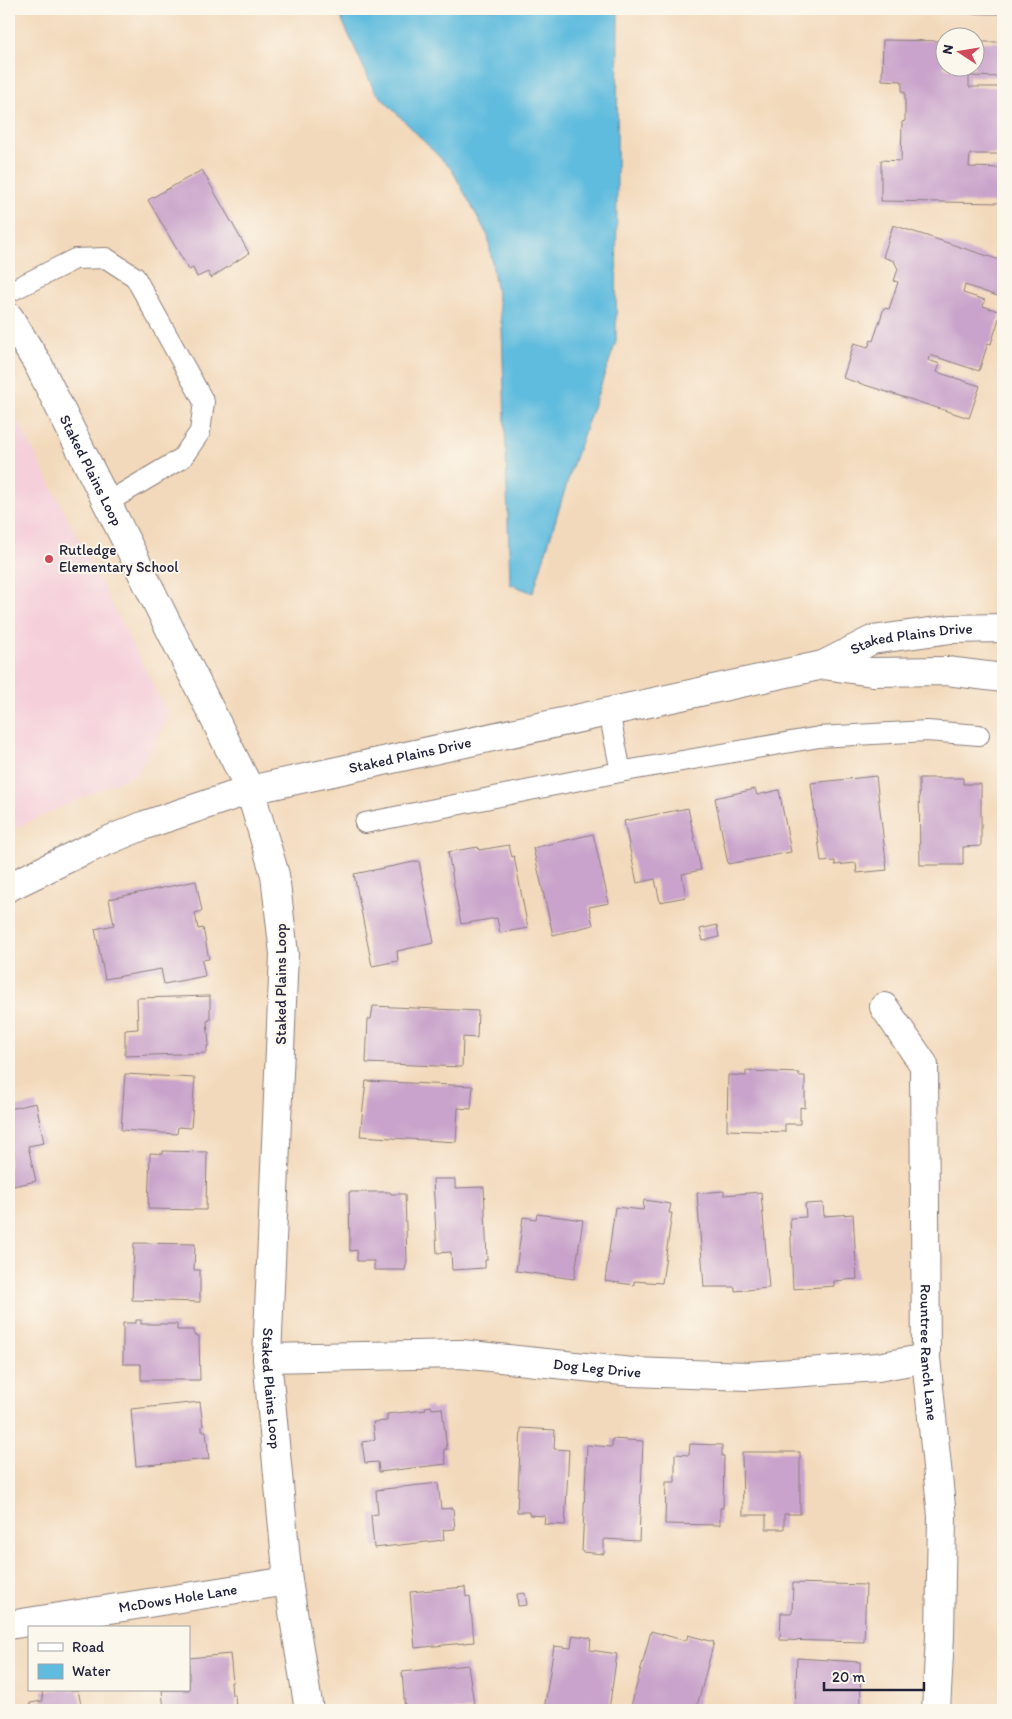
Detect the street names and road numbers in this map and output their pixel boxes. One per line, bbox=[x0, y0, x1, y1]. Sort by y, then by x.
street label: Staked Plains Loop bbox=[56, 412, 126, 529]
street label: Staked Plains Drive bbox=[847, 620, 973, 659]
street label: Staked Plains Drive bbox=[347, 733, 473, 777]
street label: Staked Plains Loop bbox=[272, 923, 290, 1045]
street label: Rountree Ranch Lane bbox=[916, 1284, 941, 1422]
street label: Staked Plains Loop bbox=[258, 1327, 285, 1450]
street label: Dog Leg Drive bbox=[552, 1355, 641, 1381]
street label: McDows Hole Lane bbox=[117, 1580, 239, 1617]

